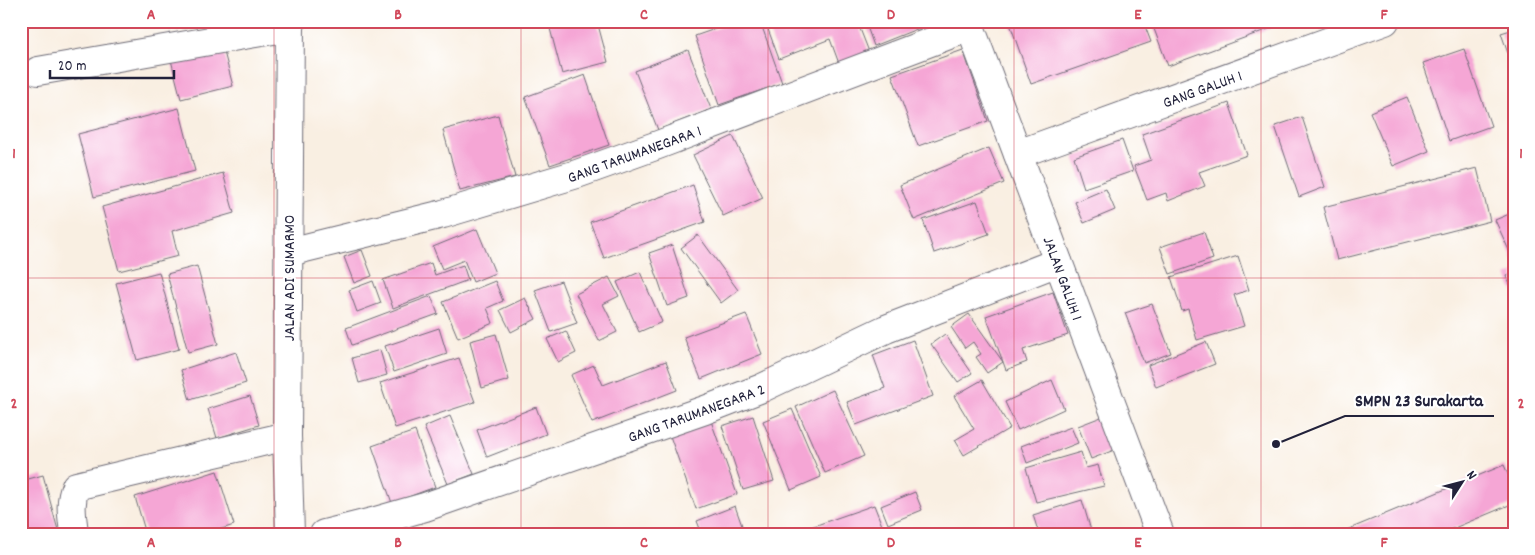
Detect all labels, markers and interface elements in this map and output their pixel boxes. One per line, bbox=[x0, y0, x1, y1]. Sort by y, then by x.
text: A bbox=[147, 4, 156, 27]
text: B bbox=[394, 4, 402, 27]
text: C bbox=[640, 4, 648, 27]
text: D bbox=[887, 4, 896, 27]
text: E bbox=[1134, 4, 1142, 27]
text: F bbox=[1380, 4, 1388, 27]
scale bar bbox=[50, 48, 174, 80]
text: 20 m bbox=[58, 56, 86, 78]
street label: GANG GALUH 1 bbox=[1160, 65, 1246, 115]
street label: GANG TARUMANEGARA 1 bbox=[565, 120, 705, 190]
text: 1 bbox=[12, 143, 16, 166]
text: 1 bbox=[1519, 143, 1523, 166]
street label: JALAN ADI SUMARMO bbox=[279, 215, 302, 341]
street label: JALAN GALUH 1 bbox=[1036, 234, 1087, 324]
street label: GANG TARUMANEGARA 2 bbox=[625, 379, 769, 450]
callout: SMPN 23 Surakarta bbox=[1345, 383, 1494, 416]
text: SMPN 23 Surakarta bbox=[1355, 390, 1484, 415]
text: 2 bbox=[11, 393, 18, 416]
text: 2 bbox=[1518, 393, 1525, 416]
north arrow bbox=[1438, 458, 1488, 508]
text: N bbox=[1461, 467, 1481, 484]
text: A bbox=[147, 532, 156, 555]
text: B bbox=[394, 532, 402, 555]
text: C bbox=[640, 532, 648, 555]
text: D bbox=[887, 532, 896, 555]
text: E bbox=[1134, 532, 1142, 555]
text: F bbox=[1380, 532, 1388, 555]

